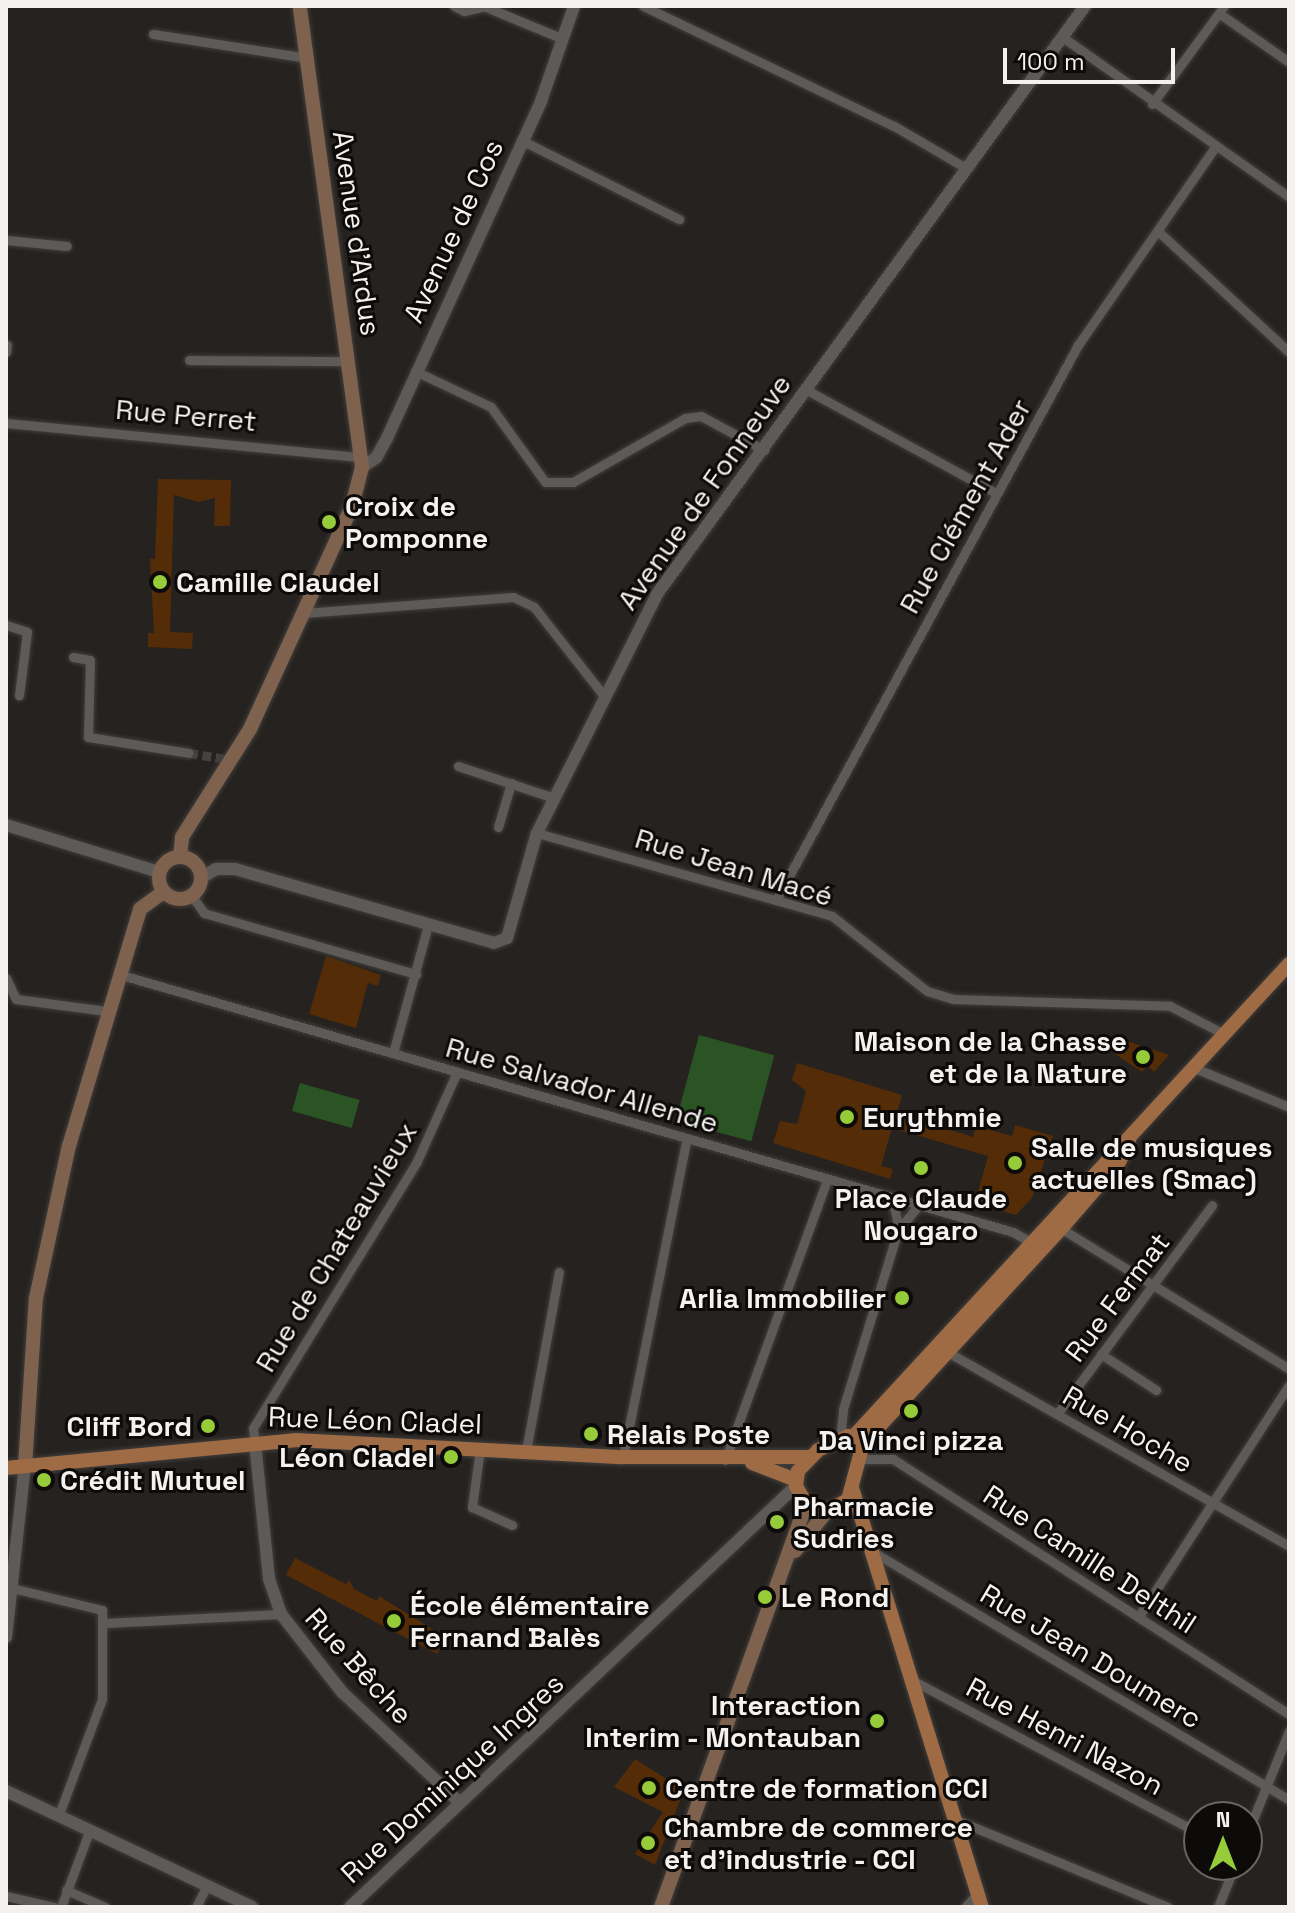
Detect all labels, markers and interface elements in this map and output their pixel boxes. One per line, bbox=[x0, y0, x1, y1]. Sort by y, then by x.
scale bar bbox=[1007, 32, 1179, 82]
text: 100 m bbox=[1017, 46, 1085, 77]
street label: Avenue d'Ardus bbox=[326, 128, 388, 338]
street label: Avenue de Cos bbox=[396, 134, 510, 328]
street label: Avenue de Fonneuve bbox=[610, 368, 798, 616]
street label: Rue Perret bbox=[114, 392, 258, 438]
street label: Rue Clément Ader bbox=[892, 393, 1038, 619]
place label: Croix de Pomponne bbox=[345, 489, 488, 555]
marker: Croix de Pomponne bbox=[320, 513, 338, 531]
place label: Camille Claudel bbox=[176, 565, 380, 599]
marker: Camille Claudel bbox=[151, 573, 169, 591]
street label: Rue Jean Macé bbox=[631, 821, 837, 913]
place label: Maison de la Chasse et de la Nature bbox=[854, 1024, 1127, 1090]
street label: Rue Salvador Allende bbox=[442, 1030, 722, 1140]
marker: Maison de la Chasse et de la Nature bbox=[1134, 1048, 1152, 1066]
place label: Eurythmie bbox=[863, 1100, 1002, 1134]
marker: Eurythmie bbox=[838, 1108, 856, 1126]
street label: Rue de Chateauvieux bbox=[248, 1116, 424, 1378]
place label: Salle de musiques actuelles (Smac) bbox=[1031, 1130, 1272, 1196]
marker: Salle de musiques actuelles (Smac) bbox=[1006, 1154, 1024, 1172]
marker: Place Claude Nougaro bbox=[912, 1159, 930, 1177]
place label: Place Claude Nougaro bbox=[835, 1181, 1007, 1247]
street label: Rue Fermat bbox=[1058, 1226, 1176, 1368]
place label: Arlia Immobilier bbox=[679, 1281, 886, 1315]
marker: Arlia Immobilier bbox=[893, 1289, 911, 1307]
street label: Rue Hoche bbox=[1057, 1378, 1199, 1480]
street label: Rue Léon Cladel bbox=[267, 1399, 483, 1441]
marker: Da Vinci pizza bbox=[902, 1402, 920, 1420]
place label: Cliff Bord bbox=[66, 1409, 192, 1443]
marker: Cliff Bord bbox=[199, 1417, 217, 1435]
place label: Relais Poste bbox=[607, 1417, 770, 1451]
place label: Da Vinci pizza bbox=[818, 1423, 1004, 1457]
marker: Relais Poste bbox=[582, 1425, 600, 1443]
place label: Léon Cladel bbox=[279, 1440, 435, 1474]
marker: Léon Cladel bbox=[442, 1448, 460, 1466]
place label: Crédit Mutuel bbox=[60, 1463, 246, 1497]
marker: Crédit Mutuel bbox=[35, 1471, 53, 1489]
street label: Rue Camille Delthil bbox=[977, 1478, 1203, 1640]
place label: Pharmacie Sudries bbox=[793, 1489, 934, 1555]
marker: Pharmacie Sudries bbox=[768, 1513, 786, 1531]
street label: Rue Jean Doumerc bbox=[974, 1577, 1208, 1735]
place label: Le Rond bbox=[781, 1580, 889, 1614]
place label: École élémentaire Fernand Balès bbox=[410, 1588, 650, 1654]
marker: Le Rond bbox=[756, 1588, 774, 1606]
street label: Rue Bêche bbox=[298, 1601, 420, 1731]
marker: École élémentaire Fernand Balès bbox=[385, 1612, 403, 1630]
street label: Rue Dominique Ingres bbox=[334, 1666, 570, 1890]
street label: Rue Henri Nazon bbox=[961, 1670, 1169, 1802]
place label: Interaction Interim - Montauban bbox=[584, 1688, 861, 1754]
marker: Interaction Interim - Montauban bbox=[868, 1712, 886, 1730]
place label: Centre de formation CCI bbox=[665, 1771, 988, 1805]
marker: Centre de formation CCI bbox=[640, 1779, 658, 1797]
north arrow bbox=[1183, 1801, 1263, 1881]
text: N bbox=[1216, 1805, 1230, 1833]
place label: Chambre de commerce et d'industrie - CCI bbox=[664, 1810, 973, 1876]
marker: Chambre de commerce et d'industrie - CCI bbox=[639, 1834, 657, 1852]

